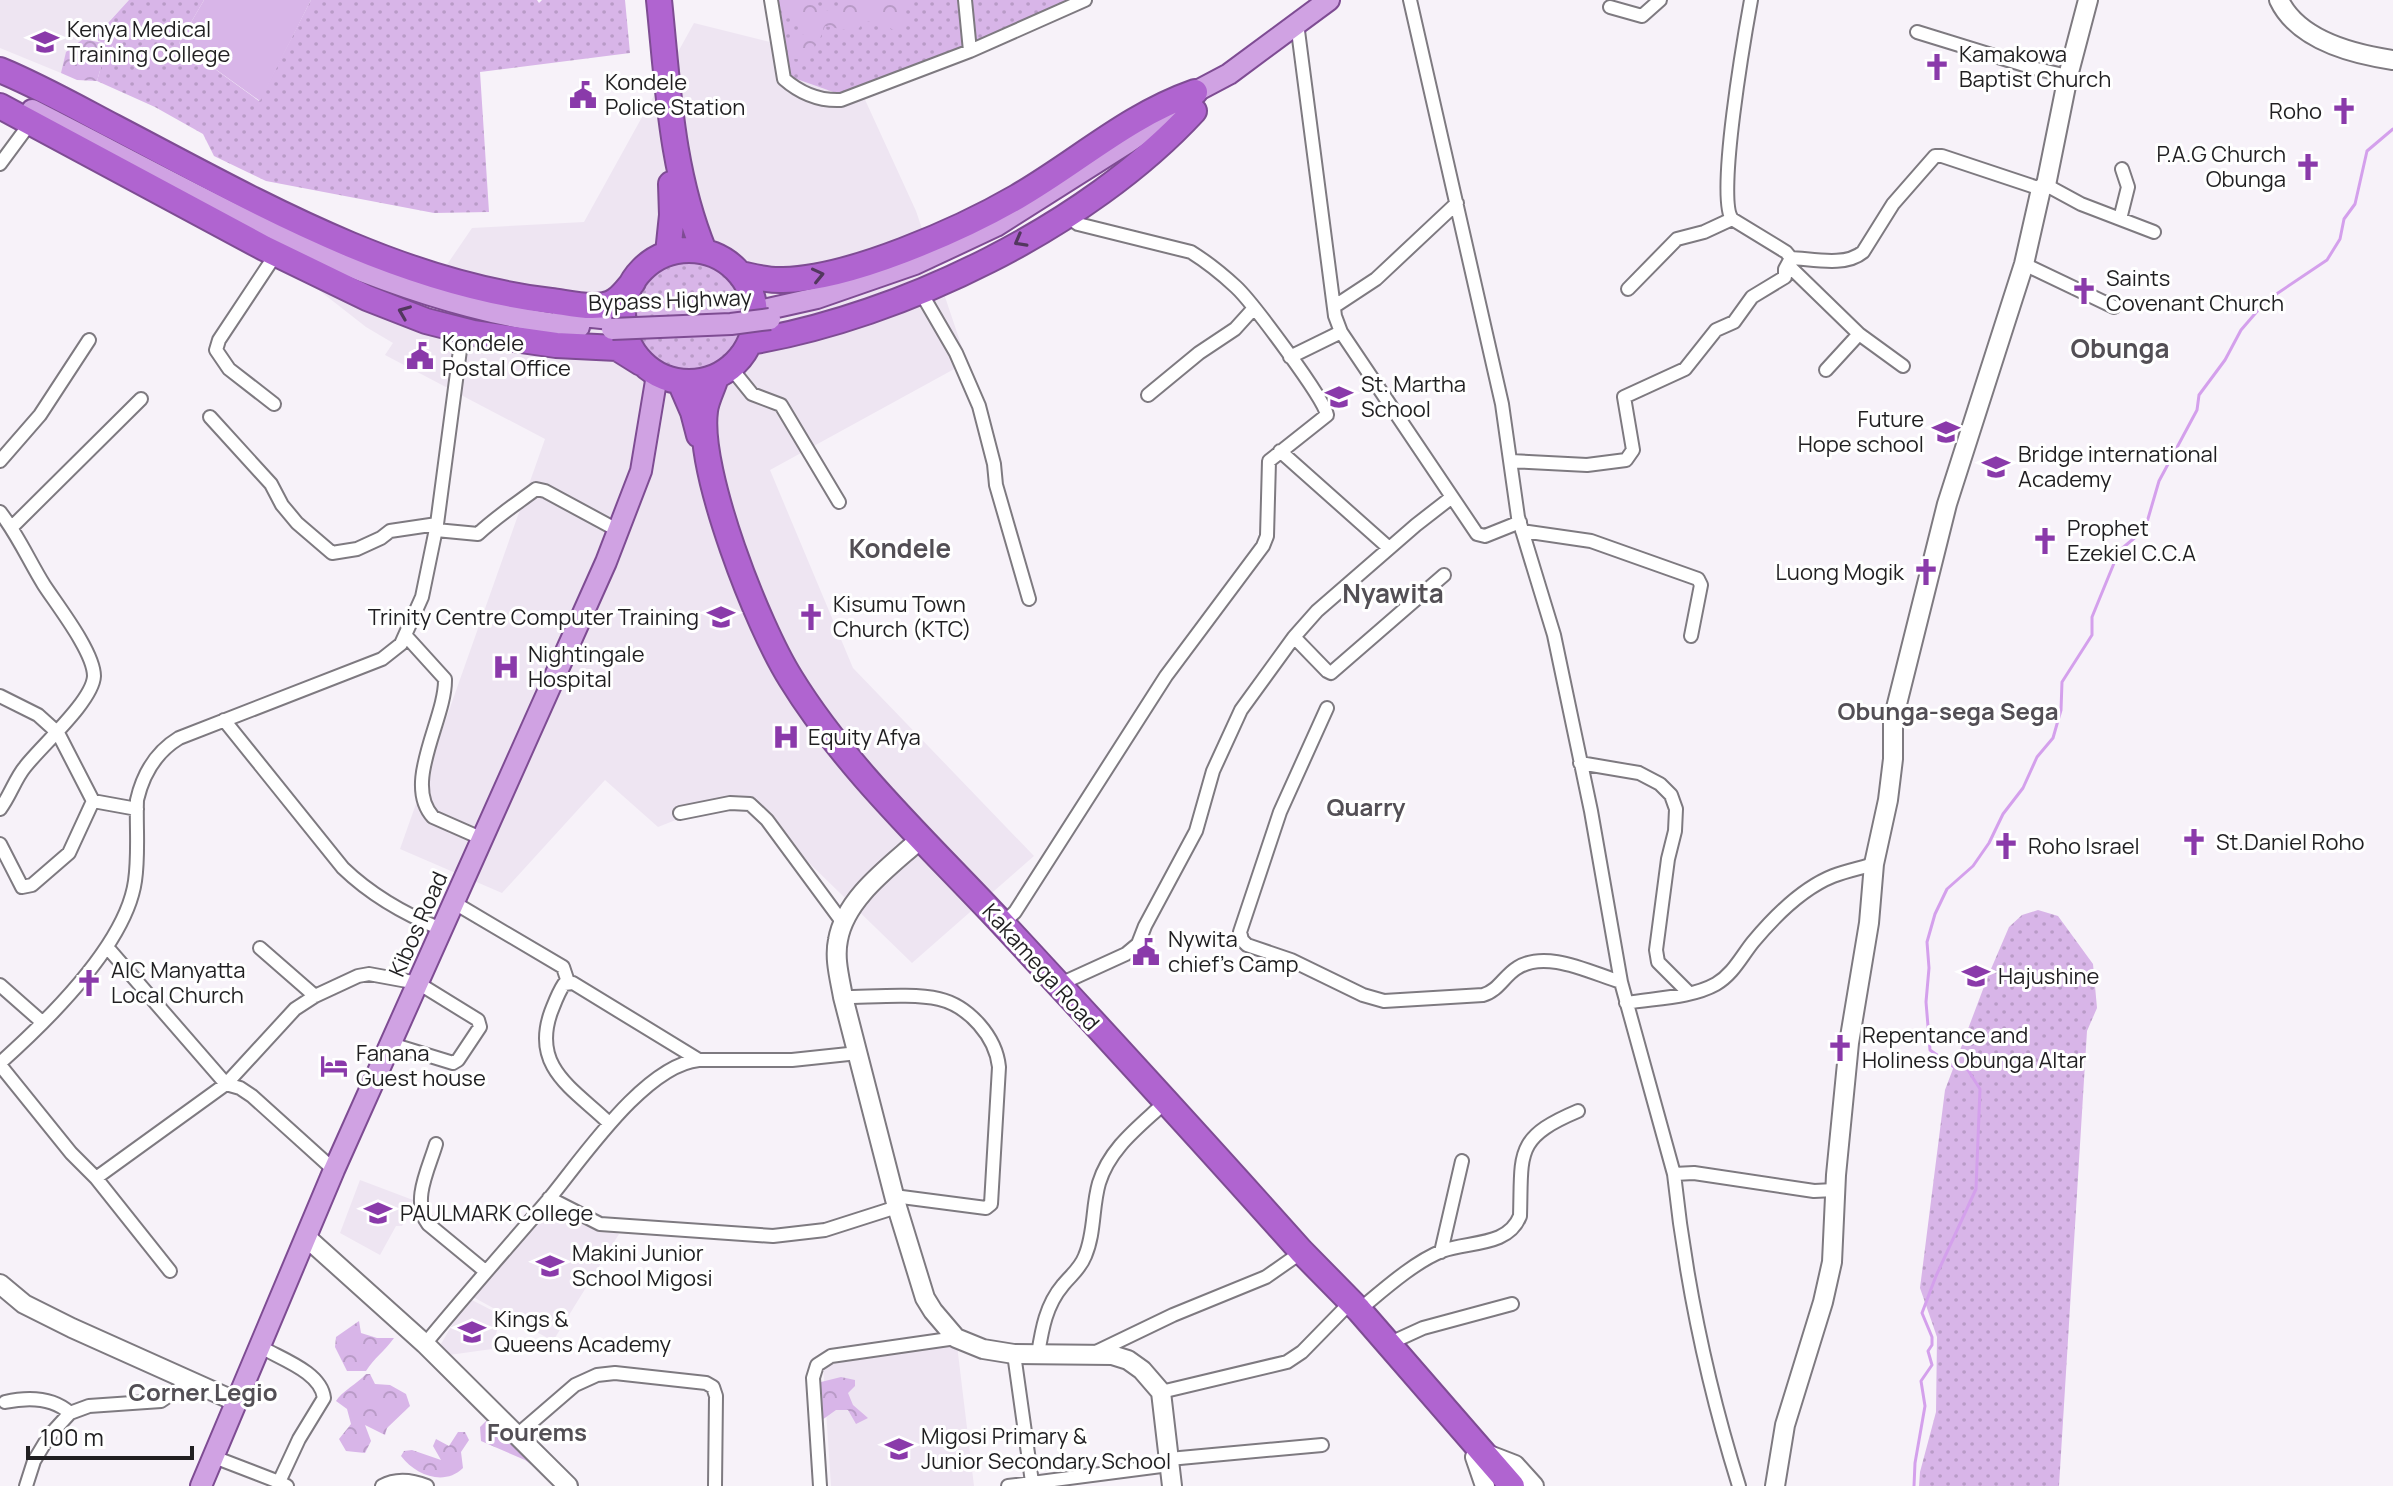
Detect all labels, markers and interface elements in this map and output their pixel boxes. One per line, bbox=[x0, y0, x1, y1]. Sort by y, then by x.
place label: Kenya Medical Training College bbox=[67, 14, 230, 69]
school or university icon: Kenya Medical Training College bbox=[30, 27, 60, 57]
place label: Kamakowa Baptist Church bbox=[1959, 39, 2111, 94]
church icon: Kamakowa Baptist Church bbox=[1922, 52, 1952, 82]
place label: Kondele Police Station bbox=[605, 67, 745, 122]
public building icon: Kondele Police Station bbox=[568, 80, 598, 110]
place label: Roho bbox=[2269, 96, 2322, 126]
church icon: Roho bbox=[2329, 96, 2359, 126]
place label: P.A.G Church Obunga bbox=[2156, 139, 2286, 194]
church icon: P.A.G Church Obunga bbox=[2293, 152, 2323, 182]
one-way arrow bbox=[1014, 232, 1029, 247]
place label: Saints Covenant Church bbox=[2106, 263, 2284, 318]
one-way arrow bbox=[810, 268, 824, 285]
church icon: Saints Covenant Church bbox=[2069, 276, 2099, 306]
street label: Bypass Highway bbox=[588, 282, 753, 318]
one-way arrow bbox=[398, 305, 412, 322]
place label: Kondele Postal Office bbox=[442, 328, 571, 383]
district label: Obunga bbox=[2070, 330, 2170, 366]
public building icon: Kondele Postal Office bbox=[405, 341, 435, 371]
place label: St. Martha School bbox=[1361, 369, 1466, 424]
school or university icon: St. Martha School bbox=[1324, 382, 1354, 412]
place label: Future Hope school bbox=[1798, 404, 1924, 459]
school or university icon: Future Hope school bbox=[1931, 417, 1961, 447]
place label: Bridge international Academy bbox=[2018, 439, 2218, 494]
school or university icon: Bridge international Academy bbox=[1981, 452, 2011, 482]
place label: Prophet Ezekiel C.C.A bbox=[2067, 513, 2196, 568]
church icon: Prophet Ezekiel C.C.A bbox=[2030, 526, 2060, 556]
district label: Kondele bbox=[849, 530, 951, 566]
place label: Luong Mogik bbox=[1776, 557, 1905, 587]
church icon: Luong Mogik bbox=[1911, 557, 1941, 587]
district label: Nyawita bbox=[1342, 575, 1444, 611]
place label: Kisumu Town Church (KTC) bbox=[833, 589, 972, 644]
place label: Trinity Centre Computer Training bbox=[368, 602, 699, 632]
school or university icon: Trinity Centre Computer Training bbox=[706, 602, 736, 632]
church icon: Kisumu Town Church (KTC) bbox=[796, 602, 826, 632]
place label: Nightingale Hospital bbox=[528, 639, 645, 694]
hospital icon: Nightingale Hospital bbox=[491, 652, 521, 682]
district label: Obunga-sega Sega bbox=[1837, 694, 2059, 727]
hospital icon: Equity Afya bbox=[771, 722, 801, 752]
place label: Equity Afya bbox=[808, 722, 921, 752]
district label: Quarry bbox=[1326, 790, 1406, 823]
church icon: St.Daniel Roho bbox=[2179, 827, 2209, 857]
place label: St.Daniel Roho bbox=[2216, 827, 2365, 857]
church icon: Roho Israel bbox=[1991, 831, 2021, 861]
place label: Roho Israel bbox=[2028, 831, 2140, 861]
street label: Kibos Road bbox=[381, 867, 455, 981]
street label: Kakamega Road bbox=[976, 897, 1106, 1037]
place label: Nywita chief's Camp bbox=[1168, 924, 1298, 979]
public building icon: Nywita chief's Camp bbox=[1131, 937, 1161, 967]
place label: AIC Manyatta Local Church bbox=[111, 955, 245, 1010]
school or university icon: Hajushine bbox=[1961, 961, 1991, 991]
place label: Hajushine bbox=[1998, 961, 2100, 991]
church icon: AIC Manyatta Local Church bbox=[74, 968, 104, 998]
place label: Repentance and Holiness Obunga Altar bbox=[1862, 1020, 2087, 1075]
church icon: Repentance and Holiness Obunga Altar bbox=[1825, 1033, 1855, 1063]
place label: Fanana Guest house bbox=[356, 1038, 486, 1093]
hotel icon: Fanana Guest house bbox=[319, 1051, 349, 1081]
school or university icon: PAULMARK College bbox=[363, 1198, 393, 1228]
place label: PAULMARK College bbox=[400, 1198, 594, 1228]
place label: Makini Junior School Migosi bbox=[572, 1238, 713, 1293]
school or university icon: Makini Junior School Migosi bbox=[535, 1251, 565, 1281]
place label: Kings & Queens Academy bbox=[494, 1304, 671, 1359]
school or university icon: Kings & Queens Academy bbox=[457, 1317, 487, 1347]
district label: Corner Legio bbox=[128, 1375, 278, 1408]
scale bar bbox=[28, 1410, 192, 1460]
district label: Fourems bbox=[487, 1415, 587, 1448]
text: 100 m bbox=[40, 1420, 104, 1453]
place label: Migosi Primary & Junior Secondary School bbox=[921, 1421, 1171, 1476]
school or university icon: Migosi Primary & Junior Secondary School bbox=[884, 1434, 914, 1464]

